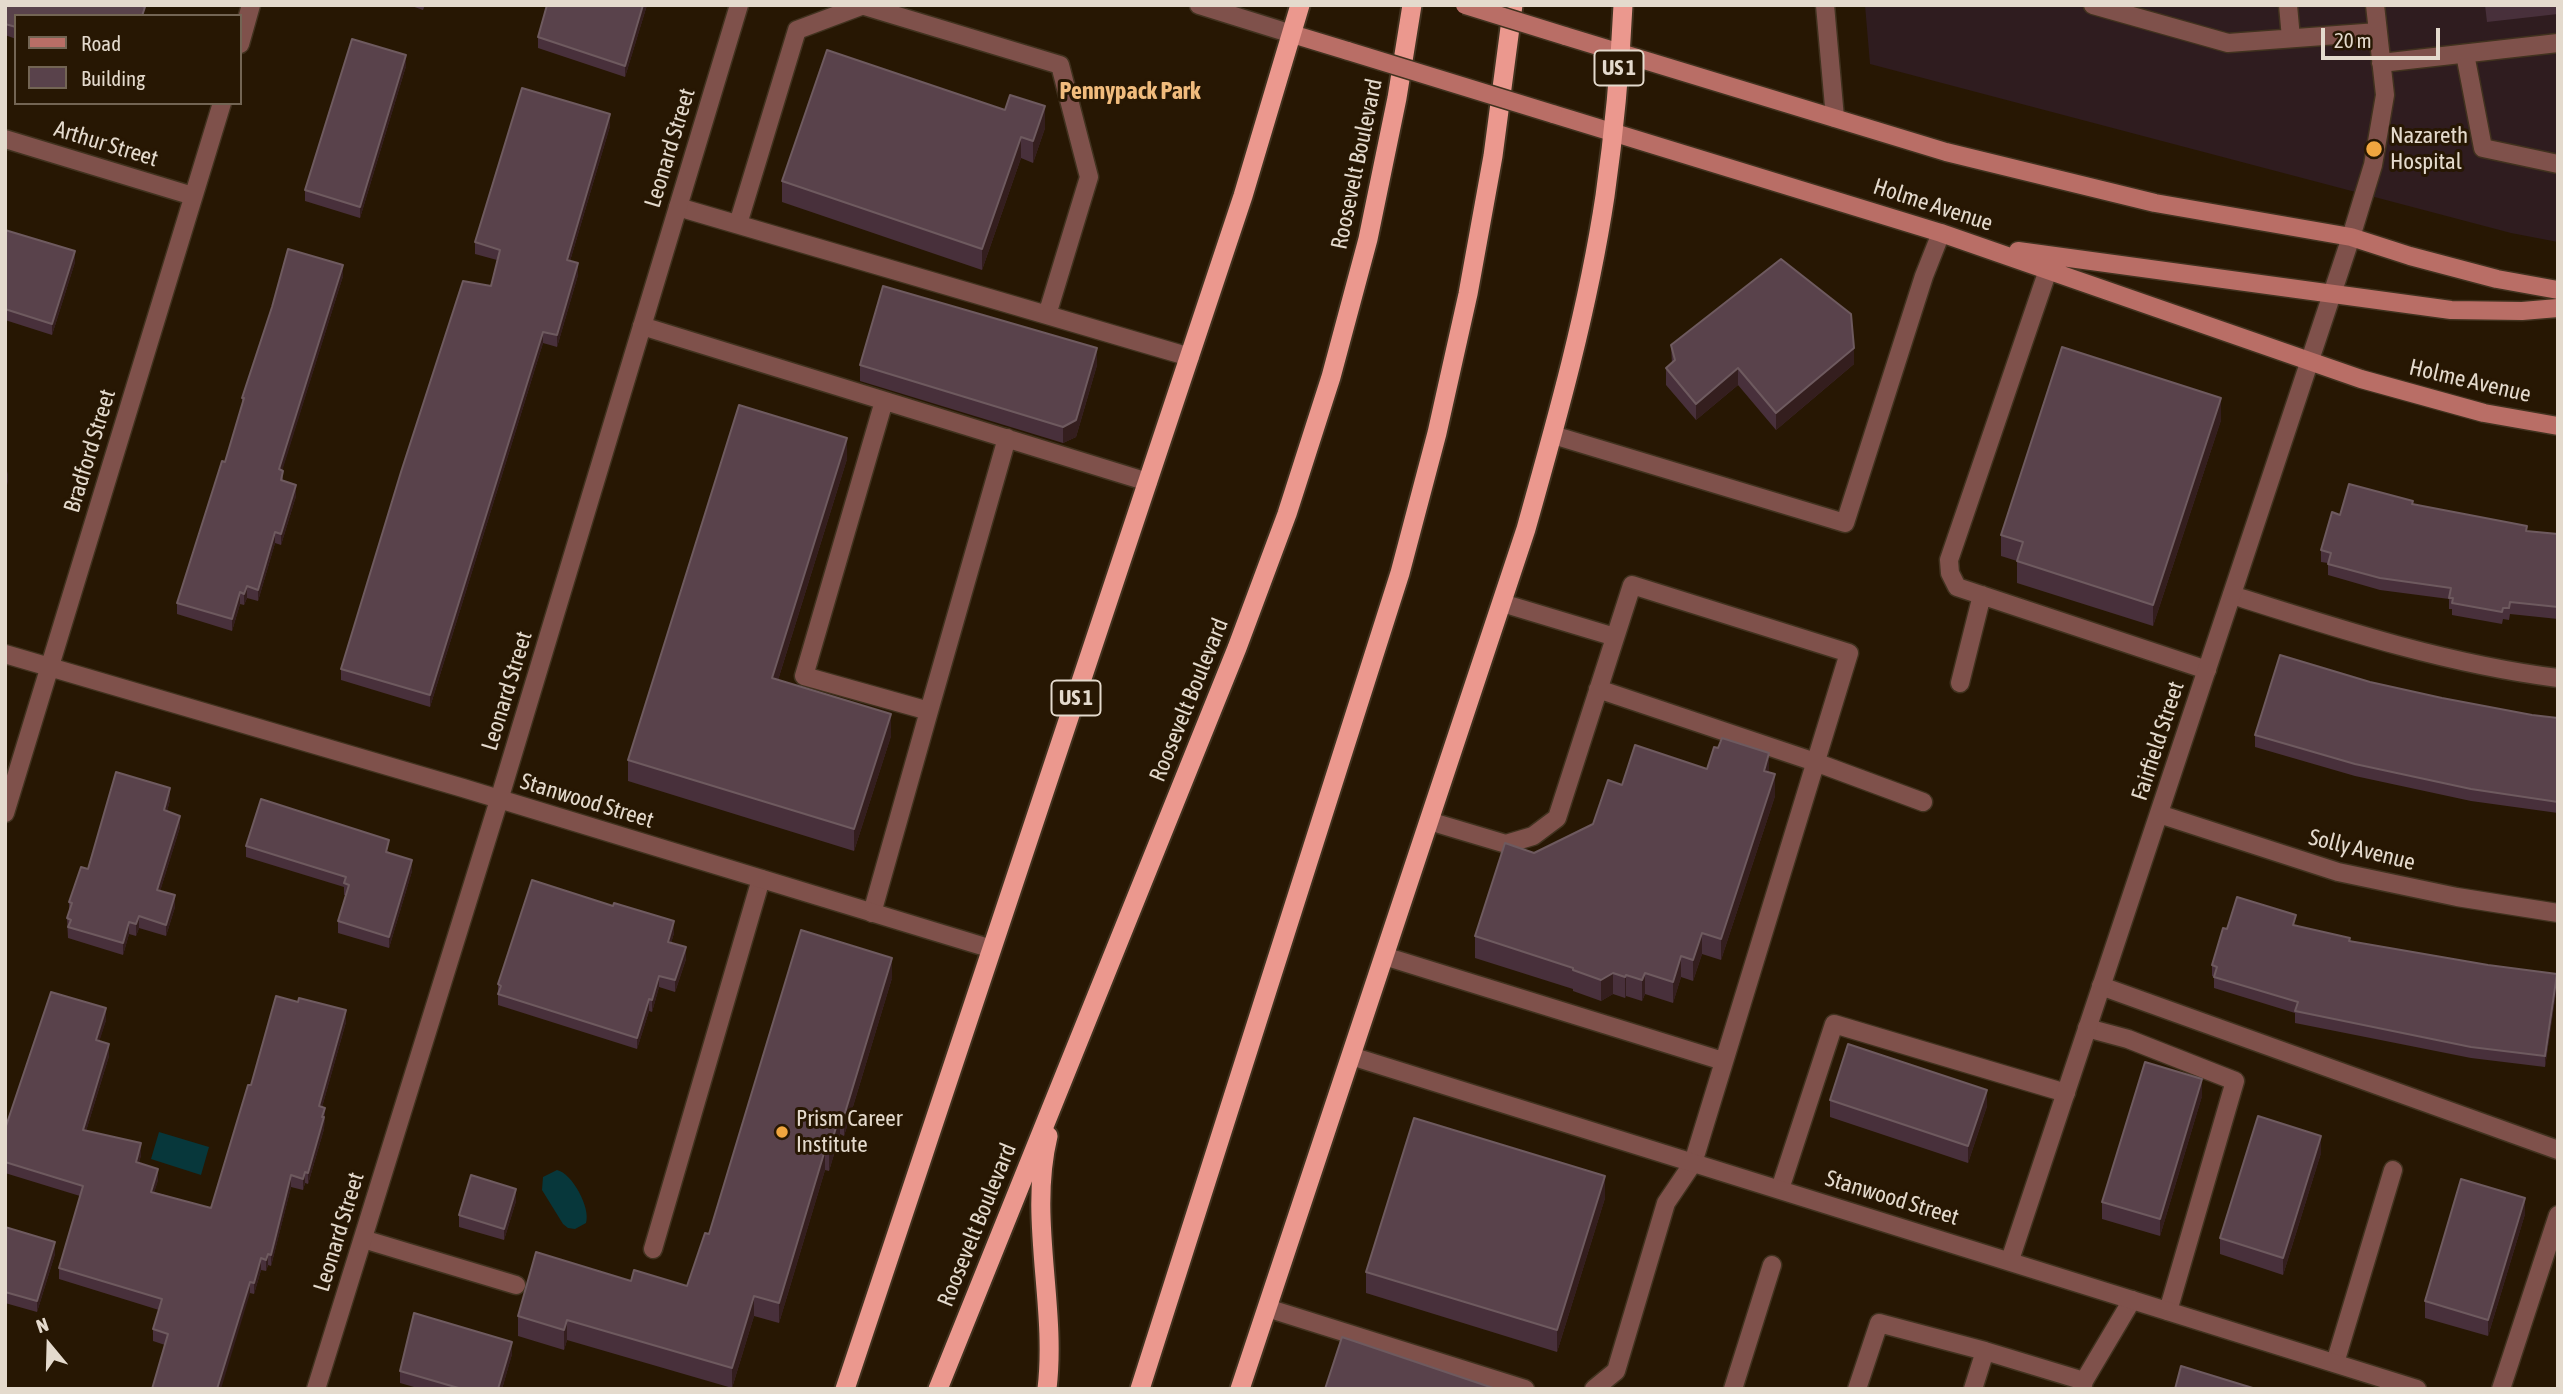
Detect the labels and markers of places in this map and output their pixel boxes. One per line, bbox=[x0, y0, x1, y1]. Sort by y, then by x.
place label: Nazareth Hospital bbox=[2390, 122, 2468, 176]
marker: Nazareth Hospital bbox=[2364, 139, 2384, 159]
place label: Prism Career Institute bbox=[796, 1105, 903, 1159]
marker: Prism Career Institute bbox=[774, 1124, 790, 1140]

